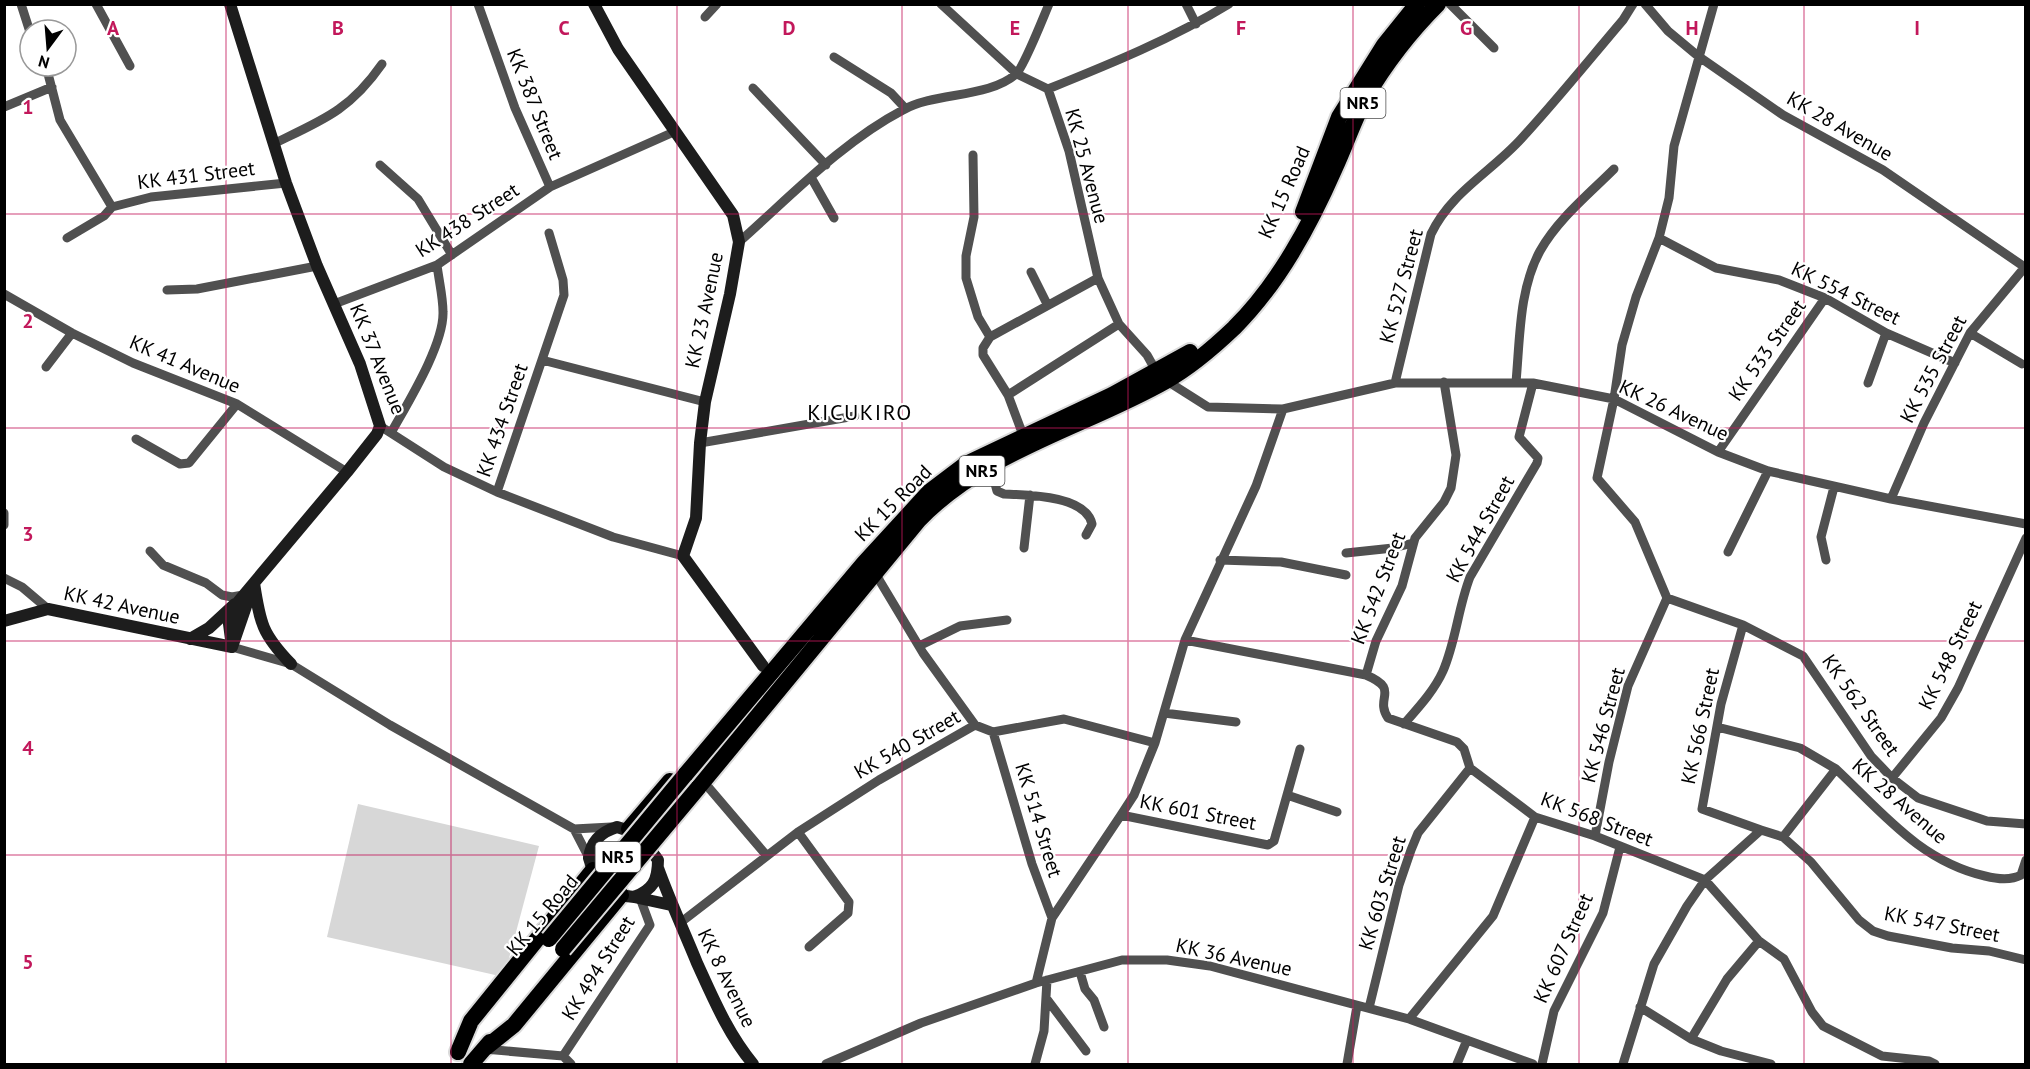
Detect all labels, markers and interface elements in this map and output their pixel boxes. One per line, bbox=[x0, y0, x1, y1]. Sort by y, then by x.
text: A bbox=[107, 15, 120, 41]
text: B bbox=[332, 15, 344, 41]
text: C bbox=[558, 15, 570, 41]
text: D bbox=[783, 15, 796, 41]
text: E bbox=[1010, 15, 1020, 41]
text: F bbox=[1236, 15, 1246, 41]
text: G bbox=[1460, 15, 1472, 41]
text: H bbox=[1685, 15, 1699, 41]
text: I bbox=[1914, 15, 1920, 41]
north arrow bbox=[18, 18, 78, 78]
street label: KK 387 Street bbox=[501, 45, 569, 163]
text: N bbox=[36, 51, 52, 73]
street label: KK 28 Avenue bbox=[1782, 85, 1898, 167]
road number: NR5 bbox=[1340, 88, 1386, 118]
text: 1 bbox=[22, 94, 34, 120]
street label: KK 25 Avenue bbox=[1059, 106, 1115, 226]
street label: KK 15 Road bbox=[1252, 142, 1316, 242]
street label: KK 431 Street bbox=[136, 155, 256, 195]
street label: KK 438 Street bbox=[410, 177, 524, 263]
street label: KK 527 Street bbox=[1373, 226, 1429, 346]
street label: KK 23 Avenue bbox=[679, 250, 729, 370]
street label: KK 554 Street bbox=[1787, 255, 1905, 331]
street label: KK 533 Street bbox=[1722, 294, 1812, 406]
street label: KK 37 Avenue bbox=[344, 300, 412, 418]
text: 2 bbox=[22, 308, 34, 334]
street label: KK 535 Street bbox=[1894, 310, 1972, 427]
street label: KK 41 Avenue bbox=[126, 329, 244, 399]
street label: KK 434 Street bbox=[470, 360, 534, 480]
street label: KK 26 Avenue bbox=[1615, 373, 1733, 447]
district label: KICUKIRO bbox=[807, 398, 913, 426]
road number: NR5 bbox=[960, 456, 1004, 486]
street label: KK 15 Road bbox=[849, 459, 937, 547]
street label: KK 544 Street bbox=[1440, 471, 1520, 587]
text: 3 bbox=[22, 521, 34, 547]
street label: KK 542 Street bbox=[1345, 528, 1411, 648]
street label: KK 42 Avenue bbox=[62, 580, 182, 630]
street label: KK 548 Street bbox=[1912, 596, 1988, 714]
street label: KK 562 Street bbox=[1816, 649, 1906, 761]
street label: KK 546 Street bbox=[1575, 664, 1631, 785]
street label: KK 566 Street bbox=[1675, 665, 1725, 787]
street label: KK 540 Street bbox=[849, 703, 965, 785]
text: 4 bbox=[22, 735, 34, 761]
street label: KK 28 Avenue bbox=[1847, 752, 1953, 850]
street label: KK 514 Street bbox=[1009, 760, 1069, 881]
street label: KK 568 Street bbox=[1537, 786, 1657, 852]
street label: KK 601 Street bbox=[1137, 788, 1259, 836]
street label: KK 603 Street bbox=[1352, 832, 1412, 953]
road number: NR5 bbox=[596, 842, 640, 872]
street label: KK 15 Road bbox=[500, 869, 584, 961]
street label: KK 607 Street bbox=[1527, 889, 1599, 1007]
street label: KK 547 Street bbox=[1882, 900, 2002, 948]
street label: KK 494 Street bbox=[556, 911, 640, 1025]
street label: KK 8 Avenue bbox=[692, 924, 762, 1032]
street label: KK 36 Avenue bbox=[1174, 932, 1294, 982]
text: 5 bbox=[22, 949, 34, 975]

